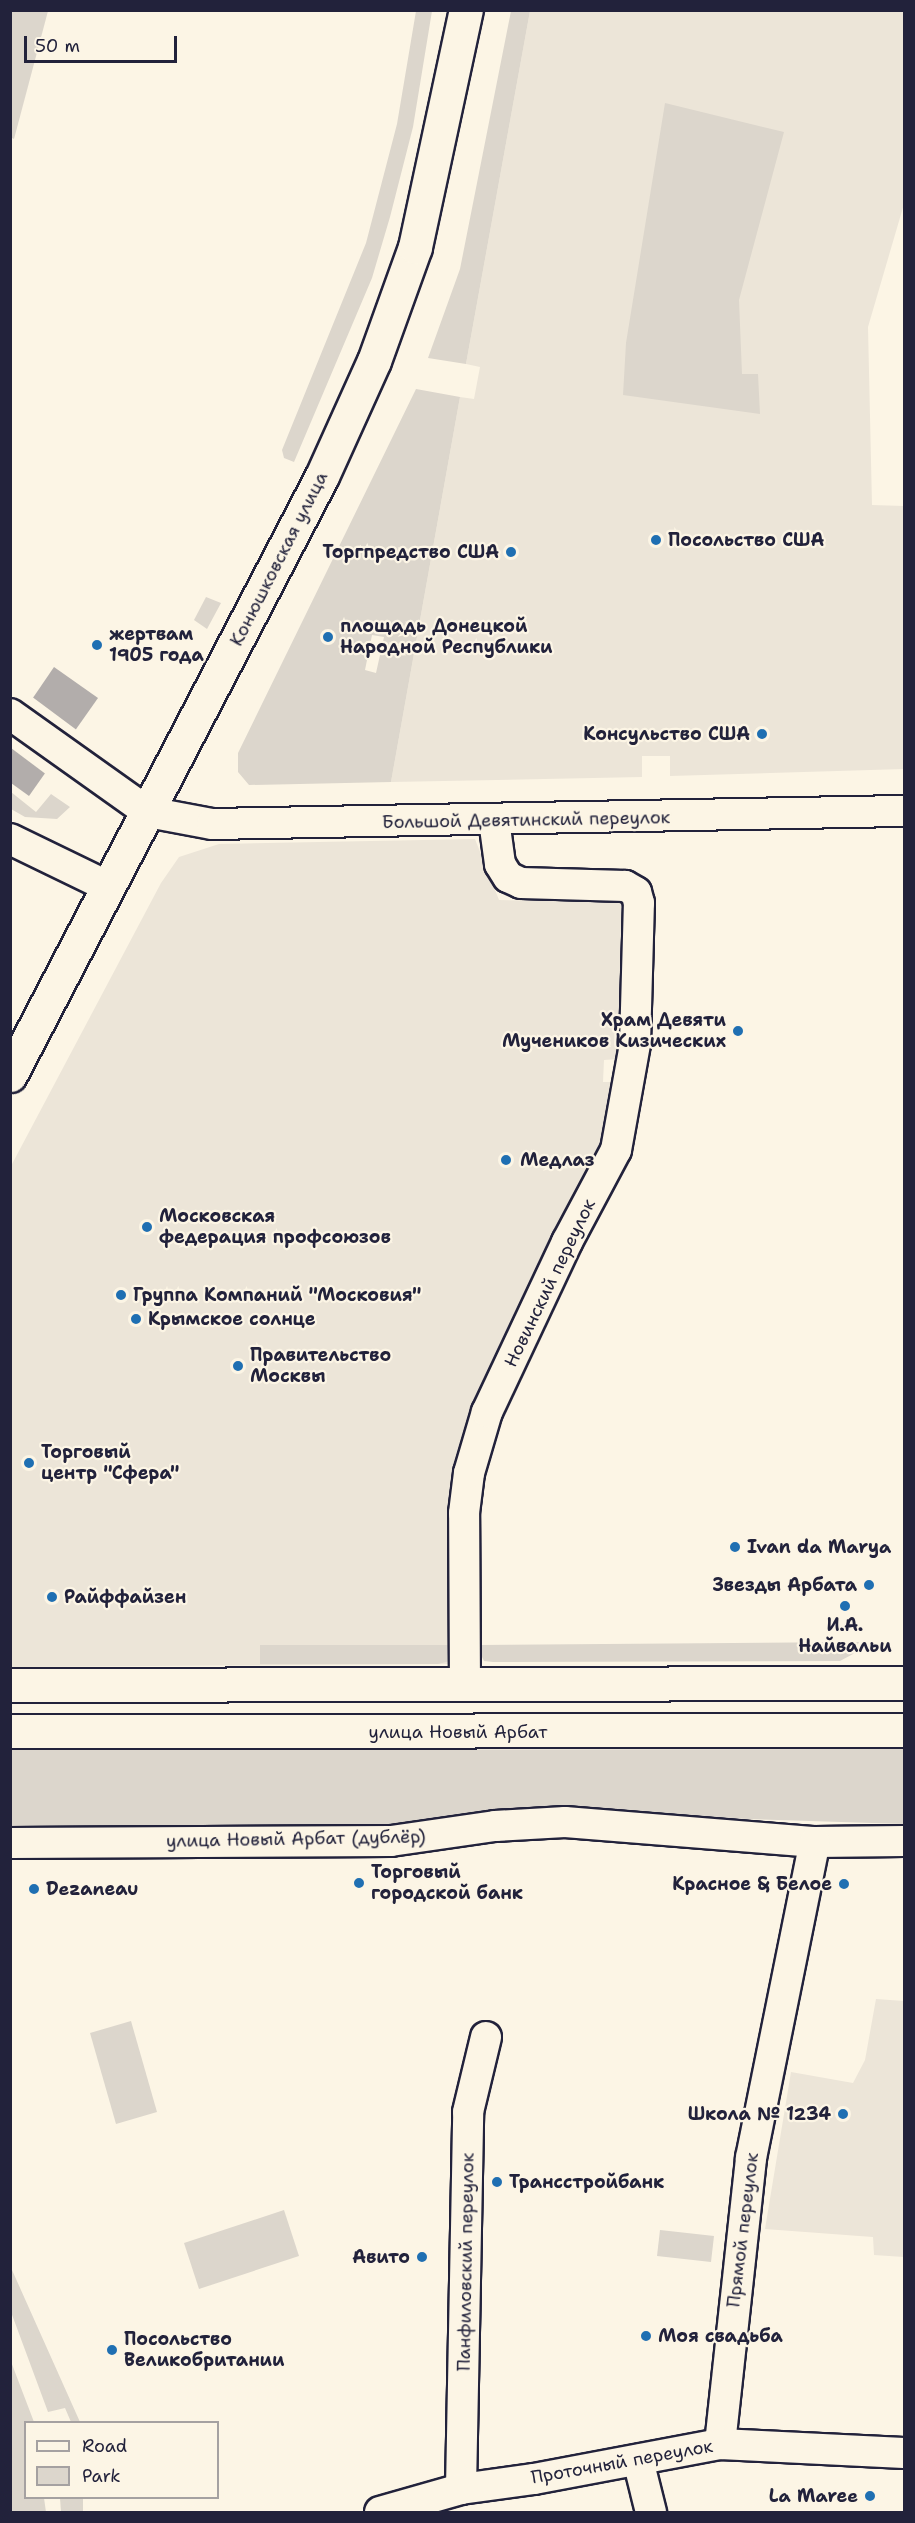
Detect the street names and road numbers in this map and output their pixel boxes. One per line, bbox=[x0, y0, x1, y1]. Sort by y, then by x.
street label: Конюшковская улица bbox=[226, 468, 332, 650]
street label: Большой Девятинский переулок bbox=[382, 807, 670, 833]
street label: Новинский переулок bbox=[500, 1195, 600, 1371]
street label: улица Новый Арбат bbox=[369, 1721, 547, 1743]
street label: улица Новый Арбат (дублёр) bbox=[166, 1826, 426, 1852]
street label: Прямой переулок bbox=[723, 2151, 763, 2309]
street label: Панфиловский переулок bbox=[453, 2153, 479, 2371]
street label: Проточный переулок bbox=[529, 2435, 715, 2489]

